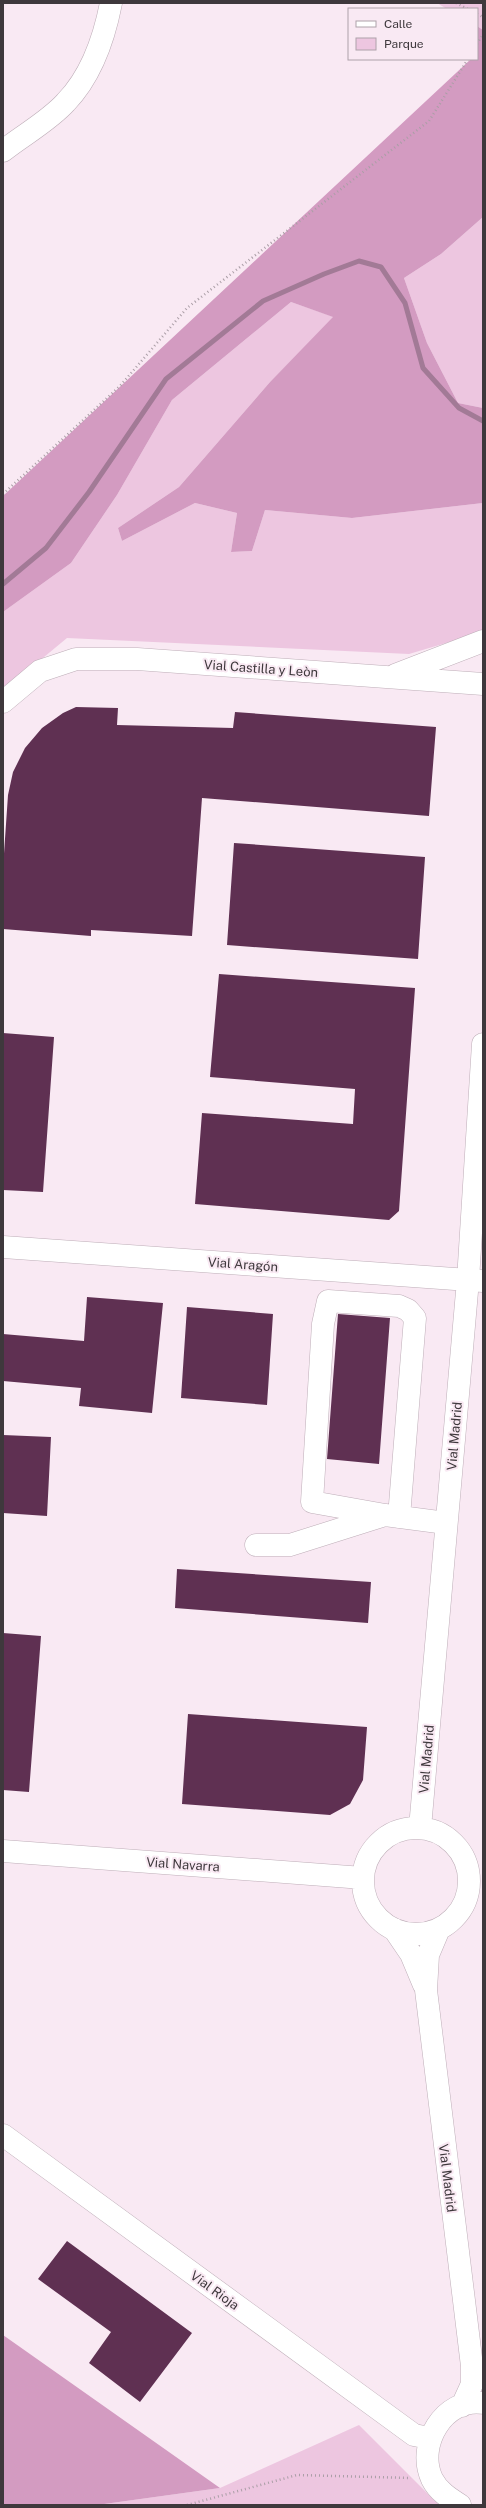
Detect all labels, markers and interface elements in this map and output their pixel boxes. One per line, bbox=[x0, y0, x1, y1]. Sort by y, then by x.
legend bbox=[348, 8, 478, 60]
text: Calle bbox=[384, 17, 413, 31]
text: Parque bbox=[384, 37, 424, 51]
street label: Vial Castilla y Leòn bbox=[203, 657, 319, 680]
street label: Vial Aragón bbox=[207, 1255, 279, 1274]
street label: Vial Madrid bbox=[444, 1401, 465, 1471]
street label: Vial Madrid bbox=[416, 1724, 437, 1794]
street label: Vial Navarra bbox=[146, 1854, 220, 1875]
street label: Vial Madrid bbox=[436, 2143, 459, 2213]
street label: Vial Rioja bbox=[188, 2268, 242, 2313]

